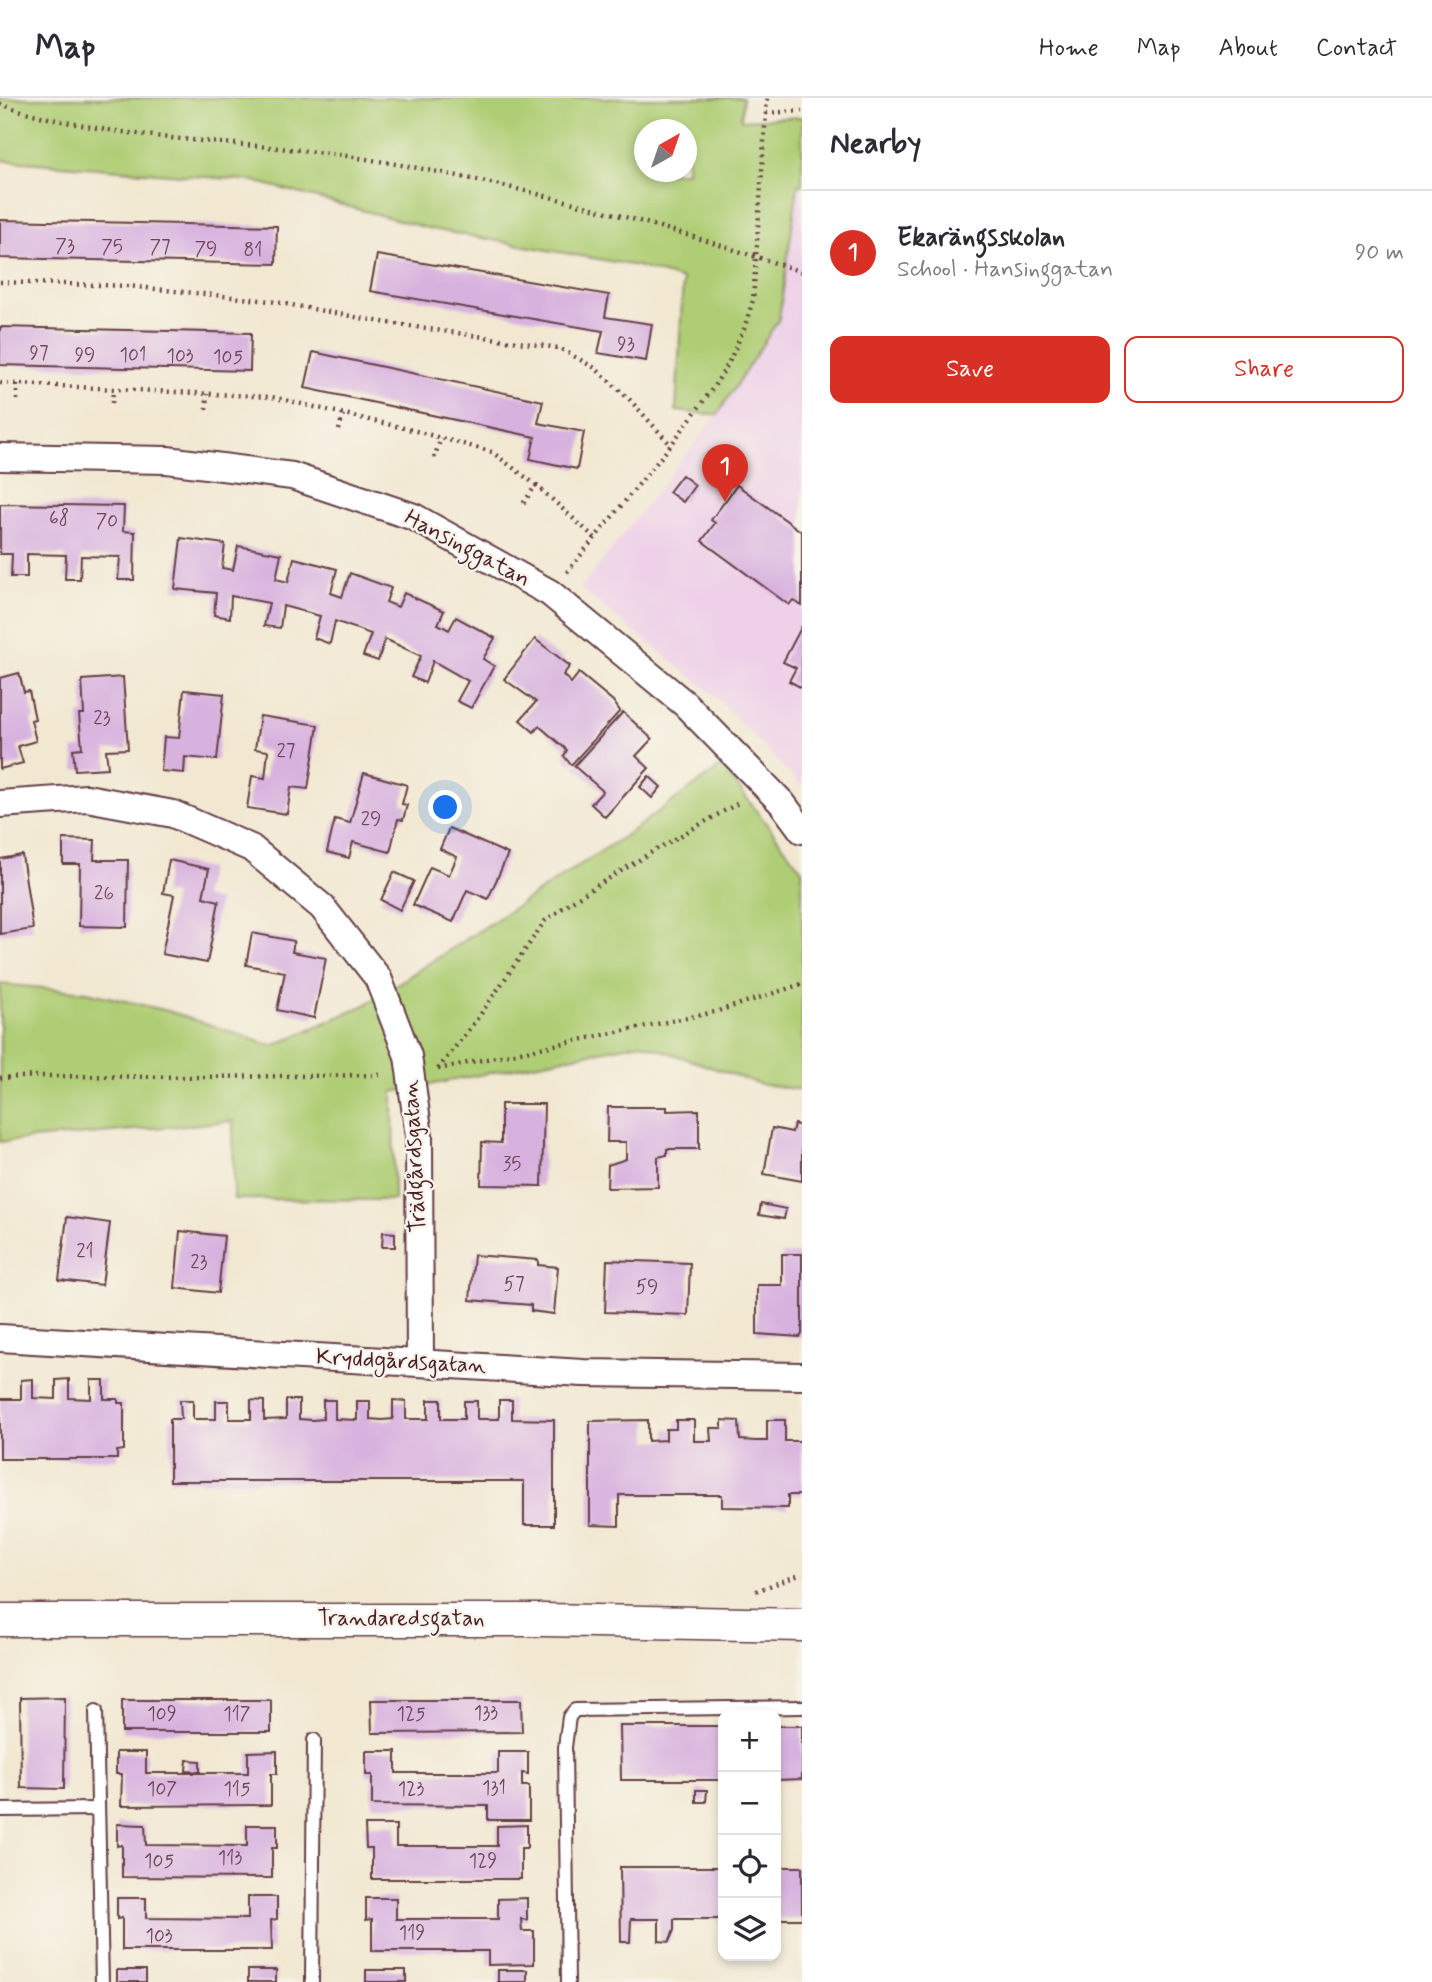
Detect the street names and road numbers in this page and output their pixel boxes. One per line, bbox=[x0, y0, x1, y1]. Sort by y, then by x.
street label: Hansinggatan bbox=[398, 503, 535, 597]
street label: Trädgårdsgatan bbox=[396, 1079, 436, 1233]
street label: Kryddgårdsgatan bbox=[315, 1343, 487, 1383]
street label: Trandaredsgatan bbox=[317, 1604, 485, 1636]

